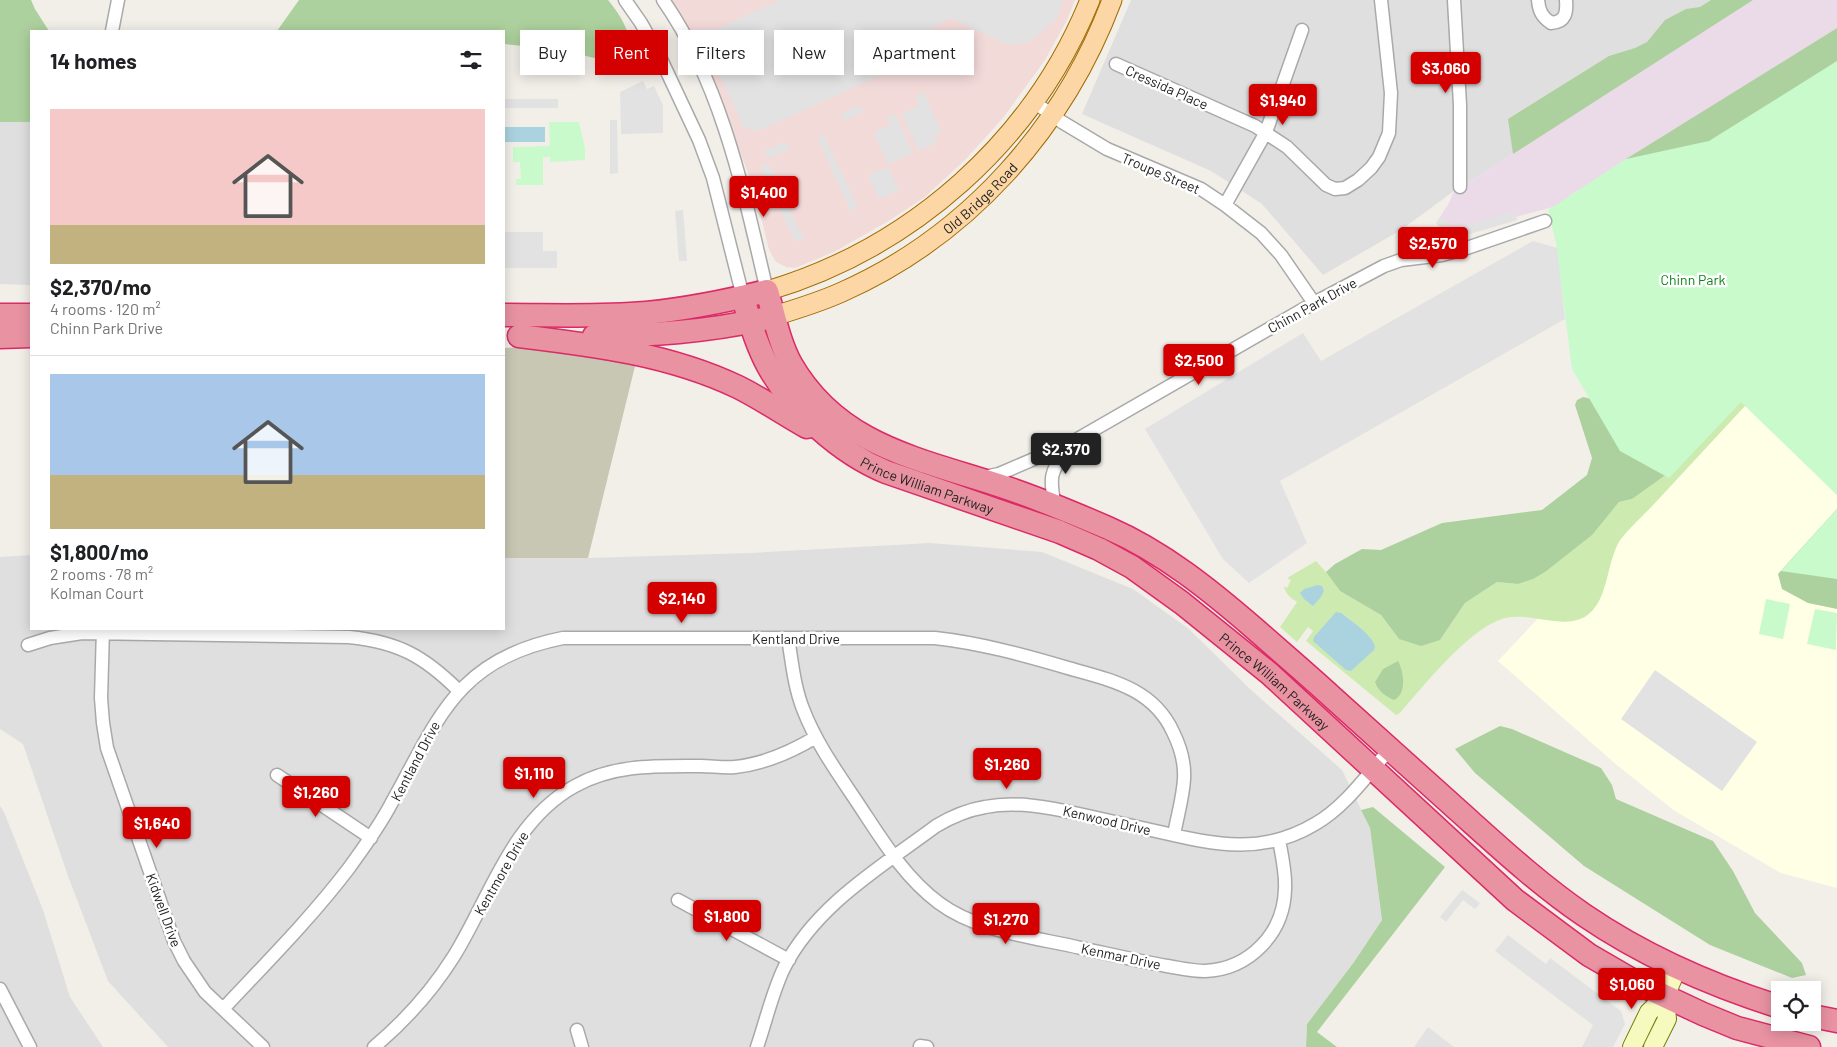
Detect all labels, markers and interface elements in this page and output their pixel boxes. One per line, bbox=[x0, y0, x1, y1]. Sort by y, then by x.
chip: Buy bbox=[520, 30, 585, 75]
chip: Rent bbox=[595, 30, 668, 75]
chip: Filters bbox=[678, 30, 764, 75]
chip: New bbox=[774, 30, 844, 75]
chip: Apartment bbox=[854, 30, 974, 75]
icon: filters bbox=[457, 46, 485, 74]
text: 14 homes bbox=[50, 48, 137, 73]
pin: $3,060 bbox=[1405, 52, 1487, 94]
text: $3,060 bbox=[1422, 58, 1470, 77]
street label: Cressida Place bbox=[1123, 61, 1211, 113]
pin: $1,940 bbox=[1242, 84, 1324, 126]
text: $1,940 bbox=[1260, 90, 1306, 109]
icon: home bbox=[223, 141, 313, 231]
street label: Troupe Street bbox=[1119, 149, 1203, 197]
street label: Old Bridge Road bbox=[939, 159, 1020, 237]
pin: $1,400 bbox=[723, 176, 805, 218]
text: $1,400 bbox=[741, 182, 787, 201]
pin: $2,570 bbox=[1392, 226, 1474, 269]
text: $2,570 bbox=[1409, 233, 1457, 252]
park label: Chinn Park bbox=[1660, 271, 1726, 288]
text: $2,370/mo bbox=[50, 274, 152, 299]
street label: Chinn Park Drive bbox=[1265, 274, 1359, 336]
text: 4 rooms · 120 m² bbox=[50, 299, 161, 318]
text: Chinn Park Drive bbox=[50, 318, 163, 337]
pin: $2,500 bbox=[1158, 344, 1240, 386]
text: $2,500 bbox=[1174, 350, 1224, 369]
icon: home bbox=[223, 407, 313, 497]
pin: $2,370 bbox=[1025, 432, 1107, 475]
text: $2,370 bbox=[1042, 439, 1090, 458]
street label: Prince William Parkway bbox=[858, 453, 996, 517]
text: $1,800/mo bbox=[50, 539, 149, 564]
text: 2 rooms · 78 m² bbox=[50, 564, 153, 583]
pin: $2,140 bbox=[641, 582, 723, 624]
text: Kolman Court bbox=[50, 583, 144, 602]
text: $2,140 bbox=[659, 588, 705, 607]
street label: Prince William Parkway bbox=[1216, 628, 1334, 734]
street label: Kentland Drive bbox=[752, 630, 840, 647]
street label: Kentland Drive bbox=[387, 718, 443, 804]
pin: $1,260 bbox=[966, 748, 1048, 790]
text: $1,260 bbox=[984, 754, 1030, 773]
pin: $1,110 bbox=[493, 756, 575, 799]
text: $1,110 bbox=[514, 763, 554, 782]
pin: $1,260 bbox=[275, 776, 357, 818]
text: $1,260 bbox=[293, 782, 339, 801]
street label: Kenwood Drive bbox=[1061, 802, 1153, 838]
pin: $1,640 bbox=[116, 806, 198, 849]
text: $1,640 bbox=[134, 813, 180, 832]
street label: Kentmore Drive bbox=[470, 828, 532, 918]
street label: Kidwell Drive bbox=[143, 871, 185, 949]
pin: $1,800 bbox=[686, 900, 768, 942]
pin: $1,270 bbox=[965, 902, 1047, 945]
text: $1,800 bbox=[704, 906, 750, 925]
text: $1,270 bbox=[983, 909, 1029, 928]
street label: Kenmar Drive bbox=[1080, 939, 1162, 973]
pin: $1,060 bbox=[1591, 968, 1673, 1010]
text: $1,060 bbox=[1609, 974, 1655, 993]
map controls bbox=[1771, 981, 1821, 1031]
button: locate bbox=[1771, 981, 1821, 1031]

